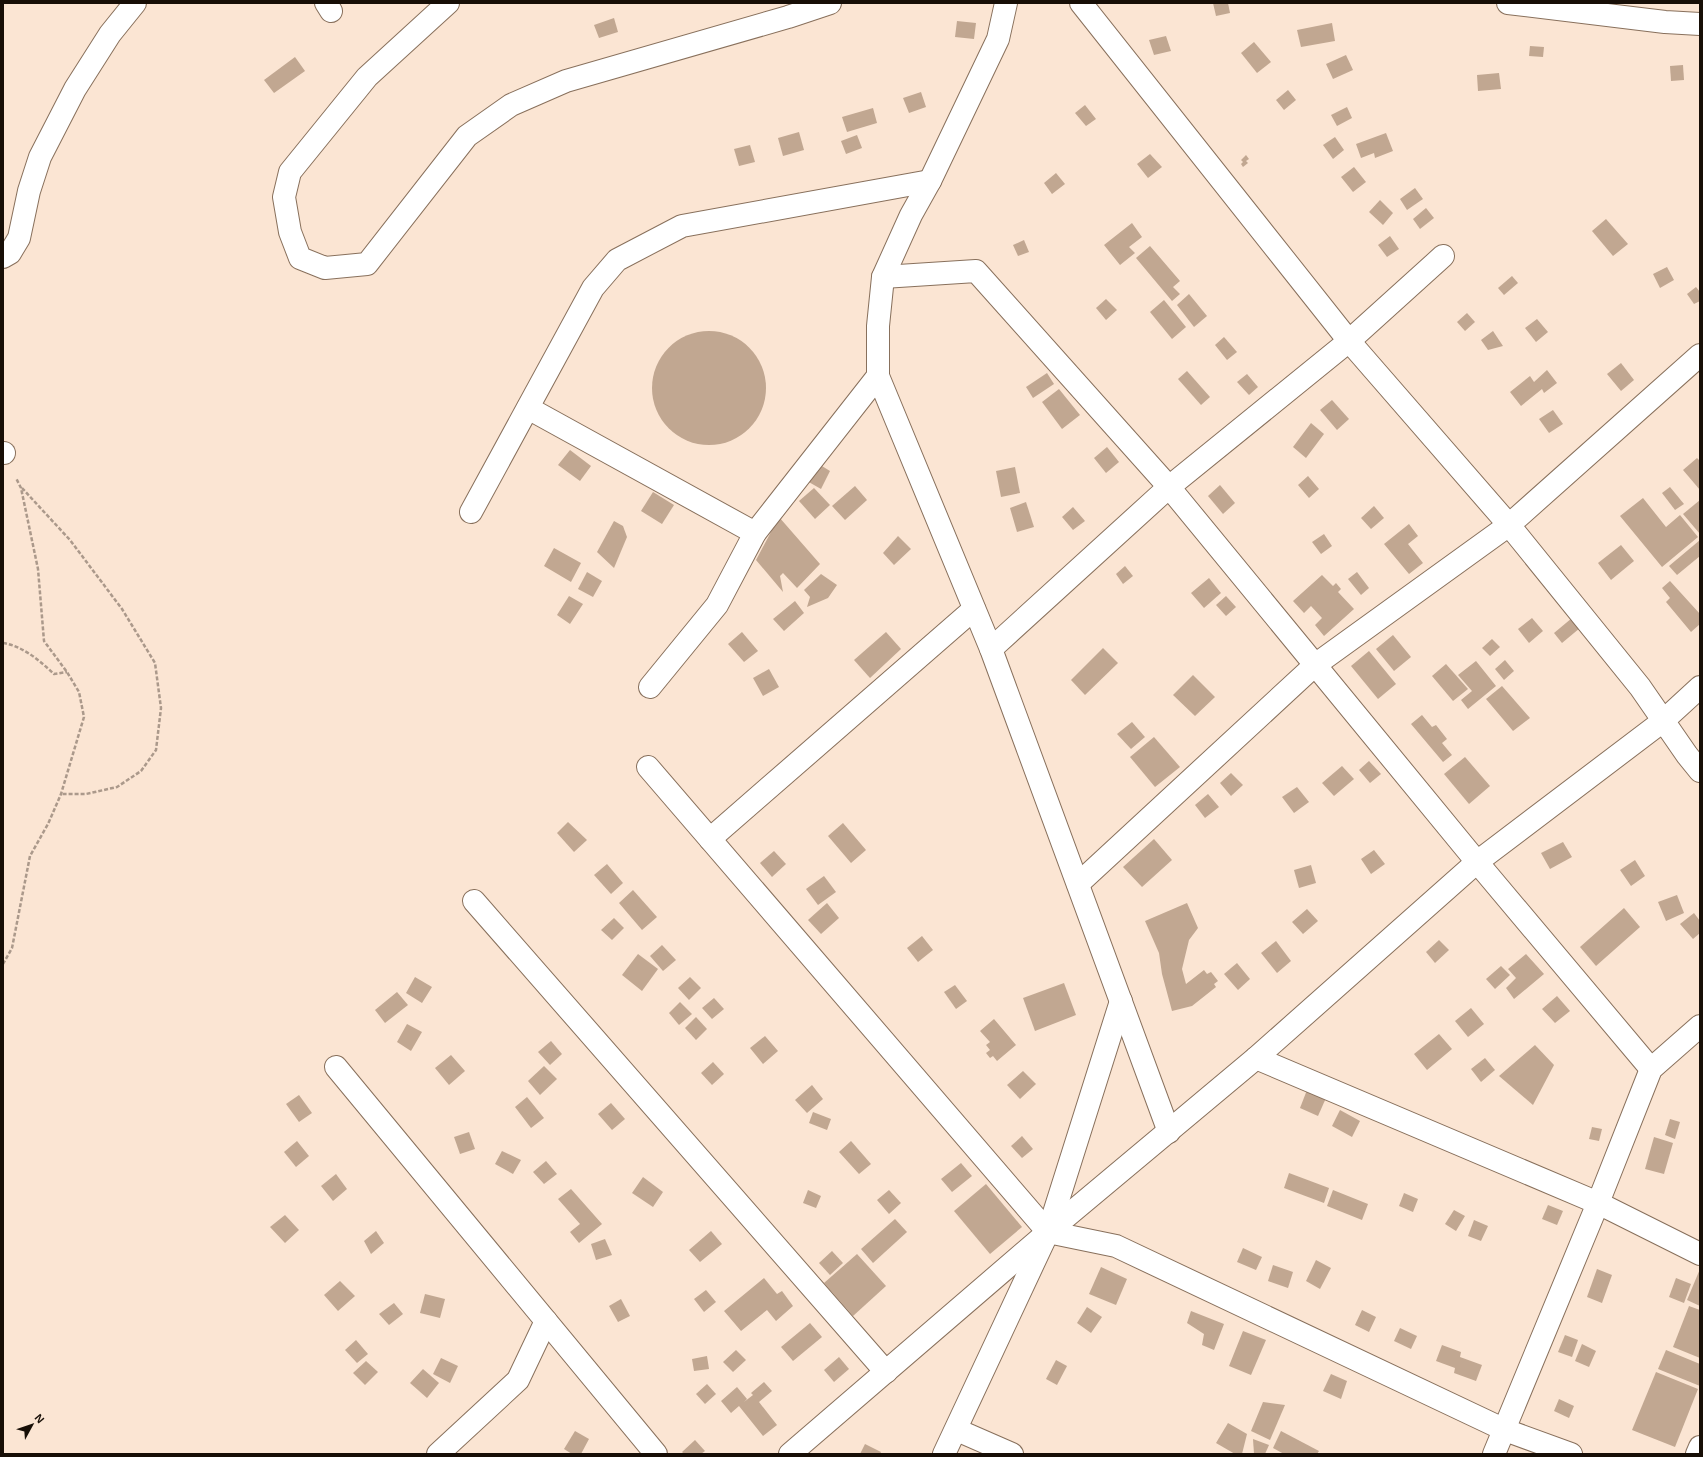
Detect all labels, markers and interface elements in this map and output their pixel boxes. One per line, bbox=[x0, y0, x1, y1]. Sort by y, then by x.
north arrow bbox=[12, 1405, 52, 1445]
text: N bbox=[33, 1412, 47, 1426]

